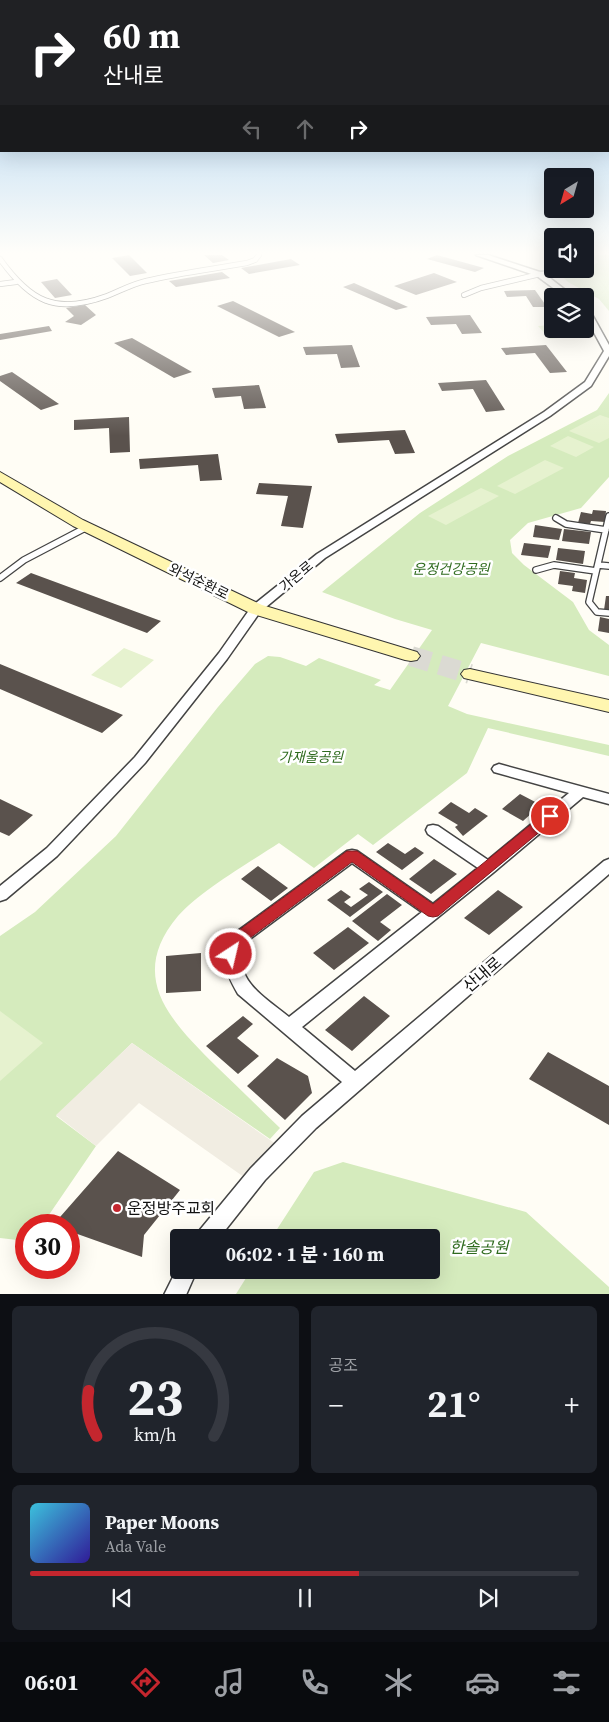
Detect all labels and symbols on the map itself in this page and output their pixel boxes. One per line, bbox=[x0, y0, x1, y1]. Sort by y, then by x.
north arrow bbox=[544, 168, 594, 218]
street label: 가온로 bbox=[275, 556, 317, 596]
street label: 와석순환로 bbox=[166, 558, 232, 604]
park label: 운정건강공원 bbox=[412, 559, 491, 579]
park label: 가재울공원 bbox=[279, 747, 344, 767]
pin bbox=[529, 795, 571, 837]
position arrow bbox=[204, 927, 256, 979]
street label: 산내로 bbox=[458, 951, 506, 997]
place label: 운정방주교회 bbox=[127, 1197, 215, 1219]
marker: 운정방주교회 bbox=[111, 1202, 123, 1214]
speed limit sign: 30 bbox=[15, 1214, 80, 1279]
park label: 한솔공원 bbox=[450, 1236, 510, 1258]

